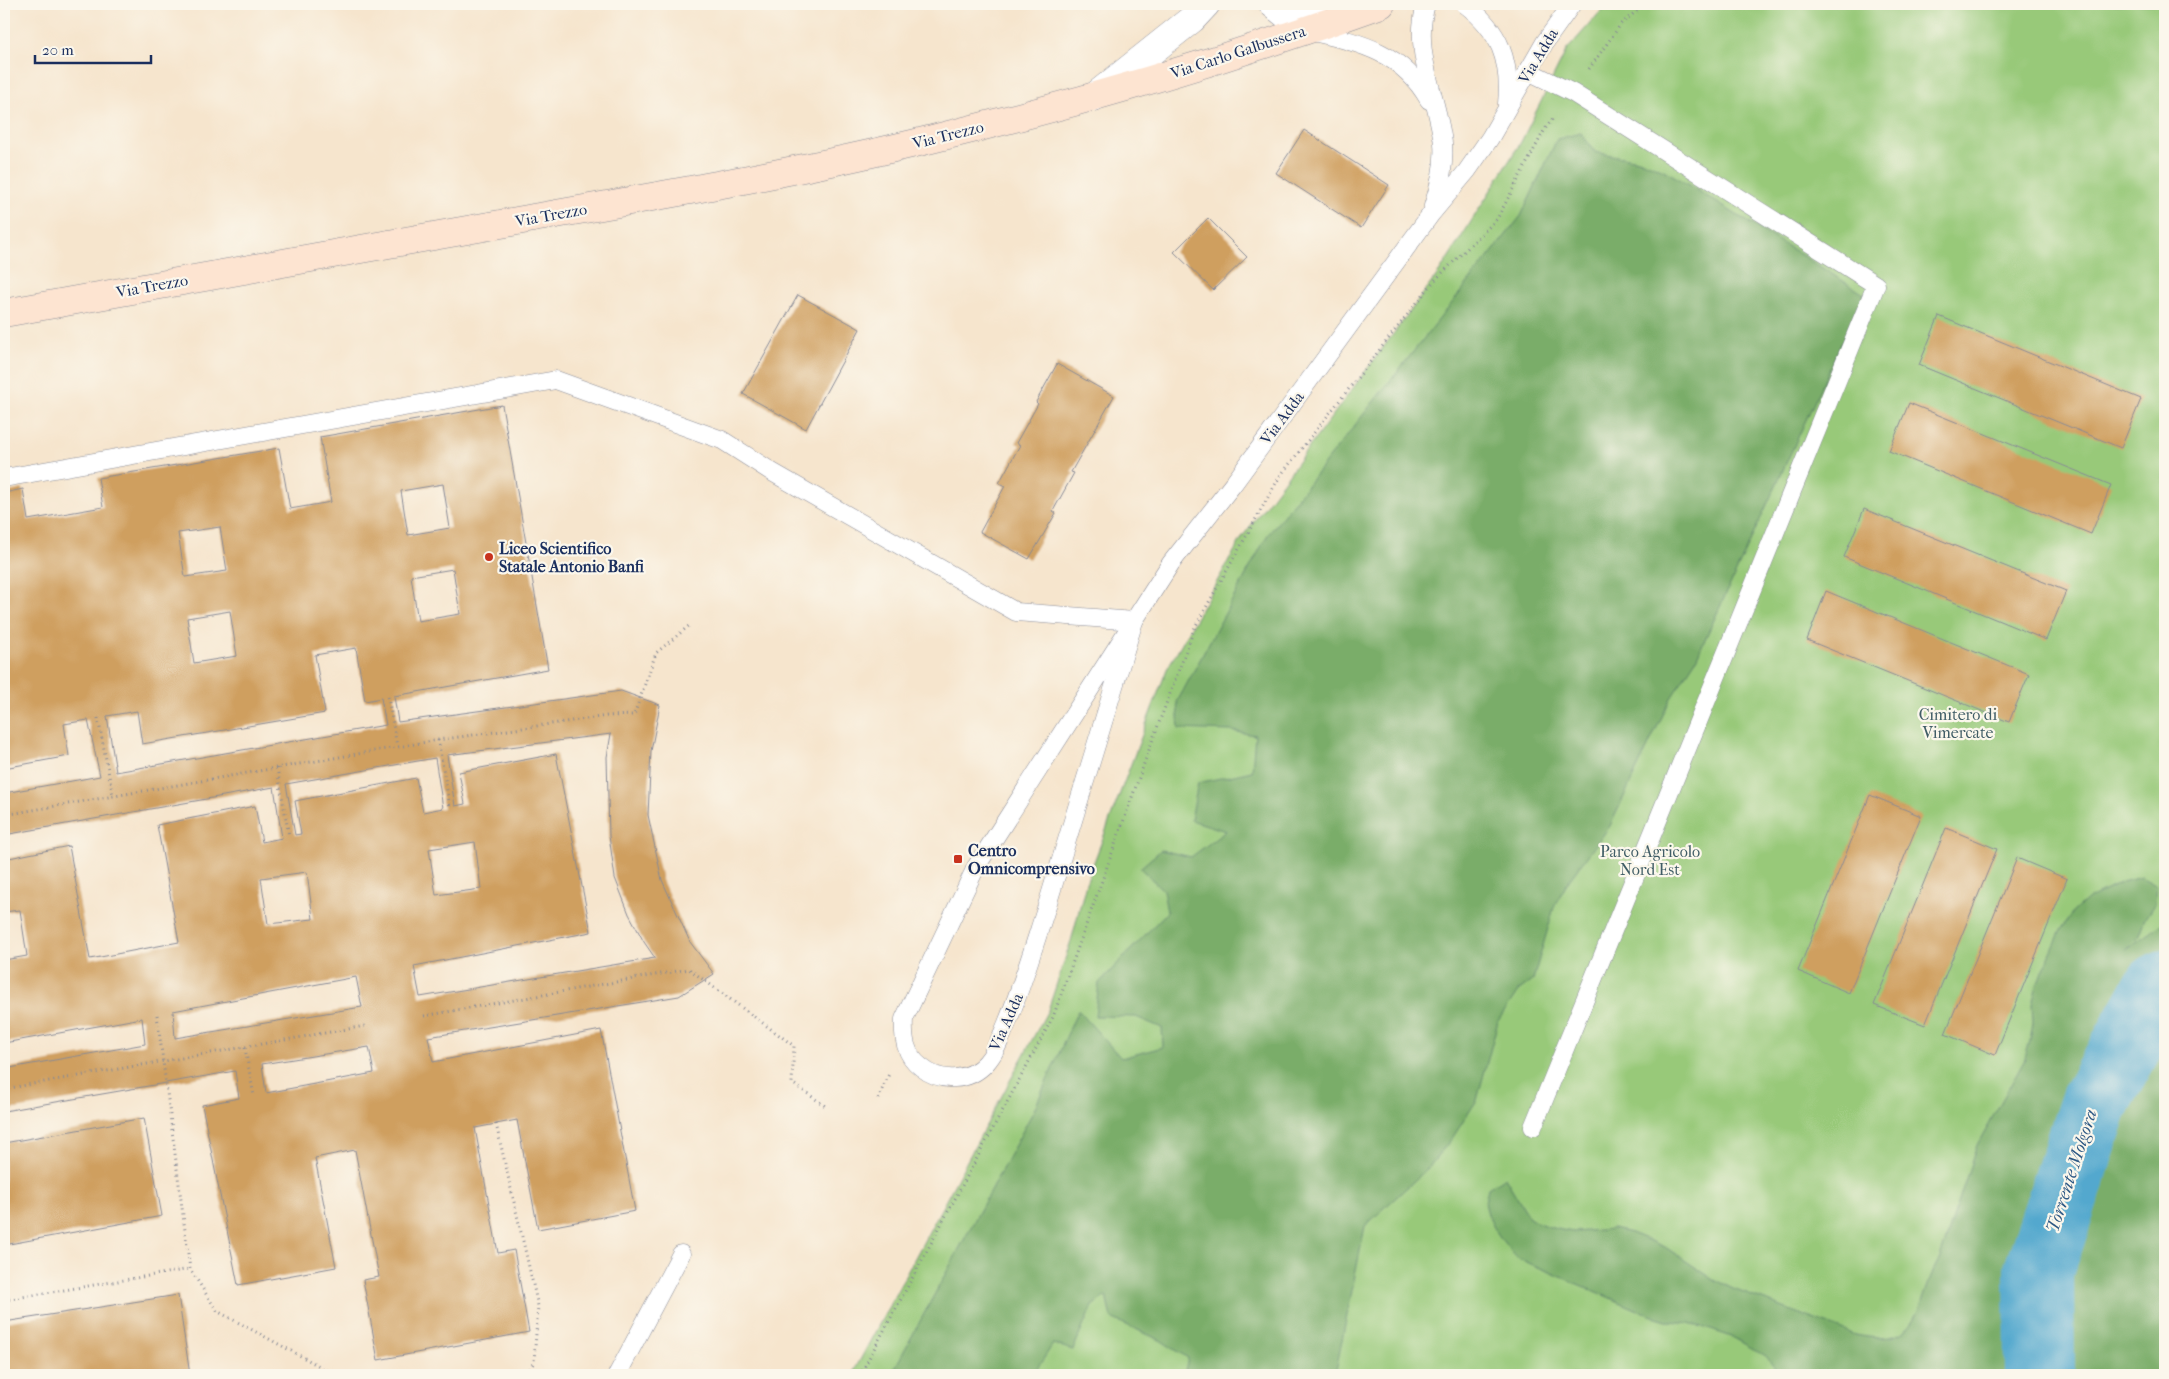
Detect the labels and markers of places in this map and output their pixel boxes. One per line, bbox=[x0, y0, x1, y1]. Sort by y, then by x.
place label: Liceo Scientifico Statale Antonio Banfi bbox=[499, 539, 644, 576]
marker: Liceo Scientifico Statale Antonio Banfi bbox=[483, 551, 495, 563]
place label: Centro Omnicomprensivo bbox=[968, 841, 1095, 879]
marker: Centro Omnicomprensivo bbox=[952, 853, 964, 865]

